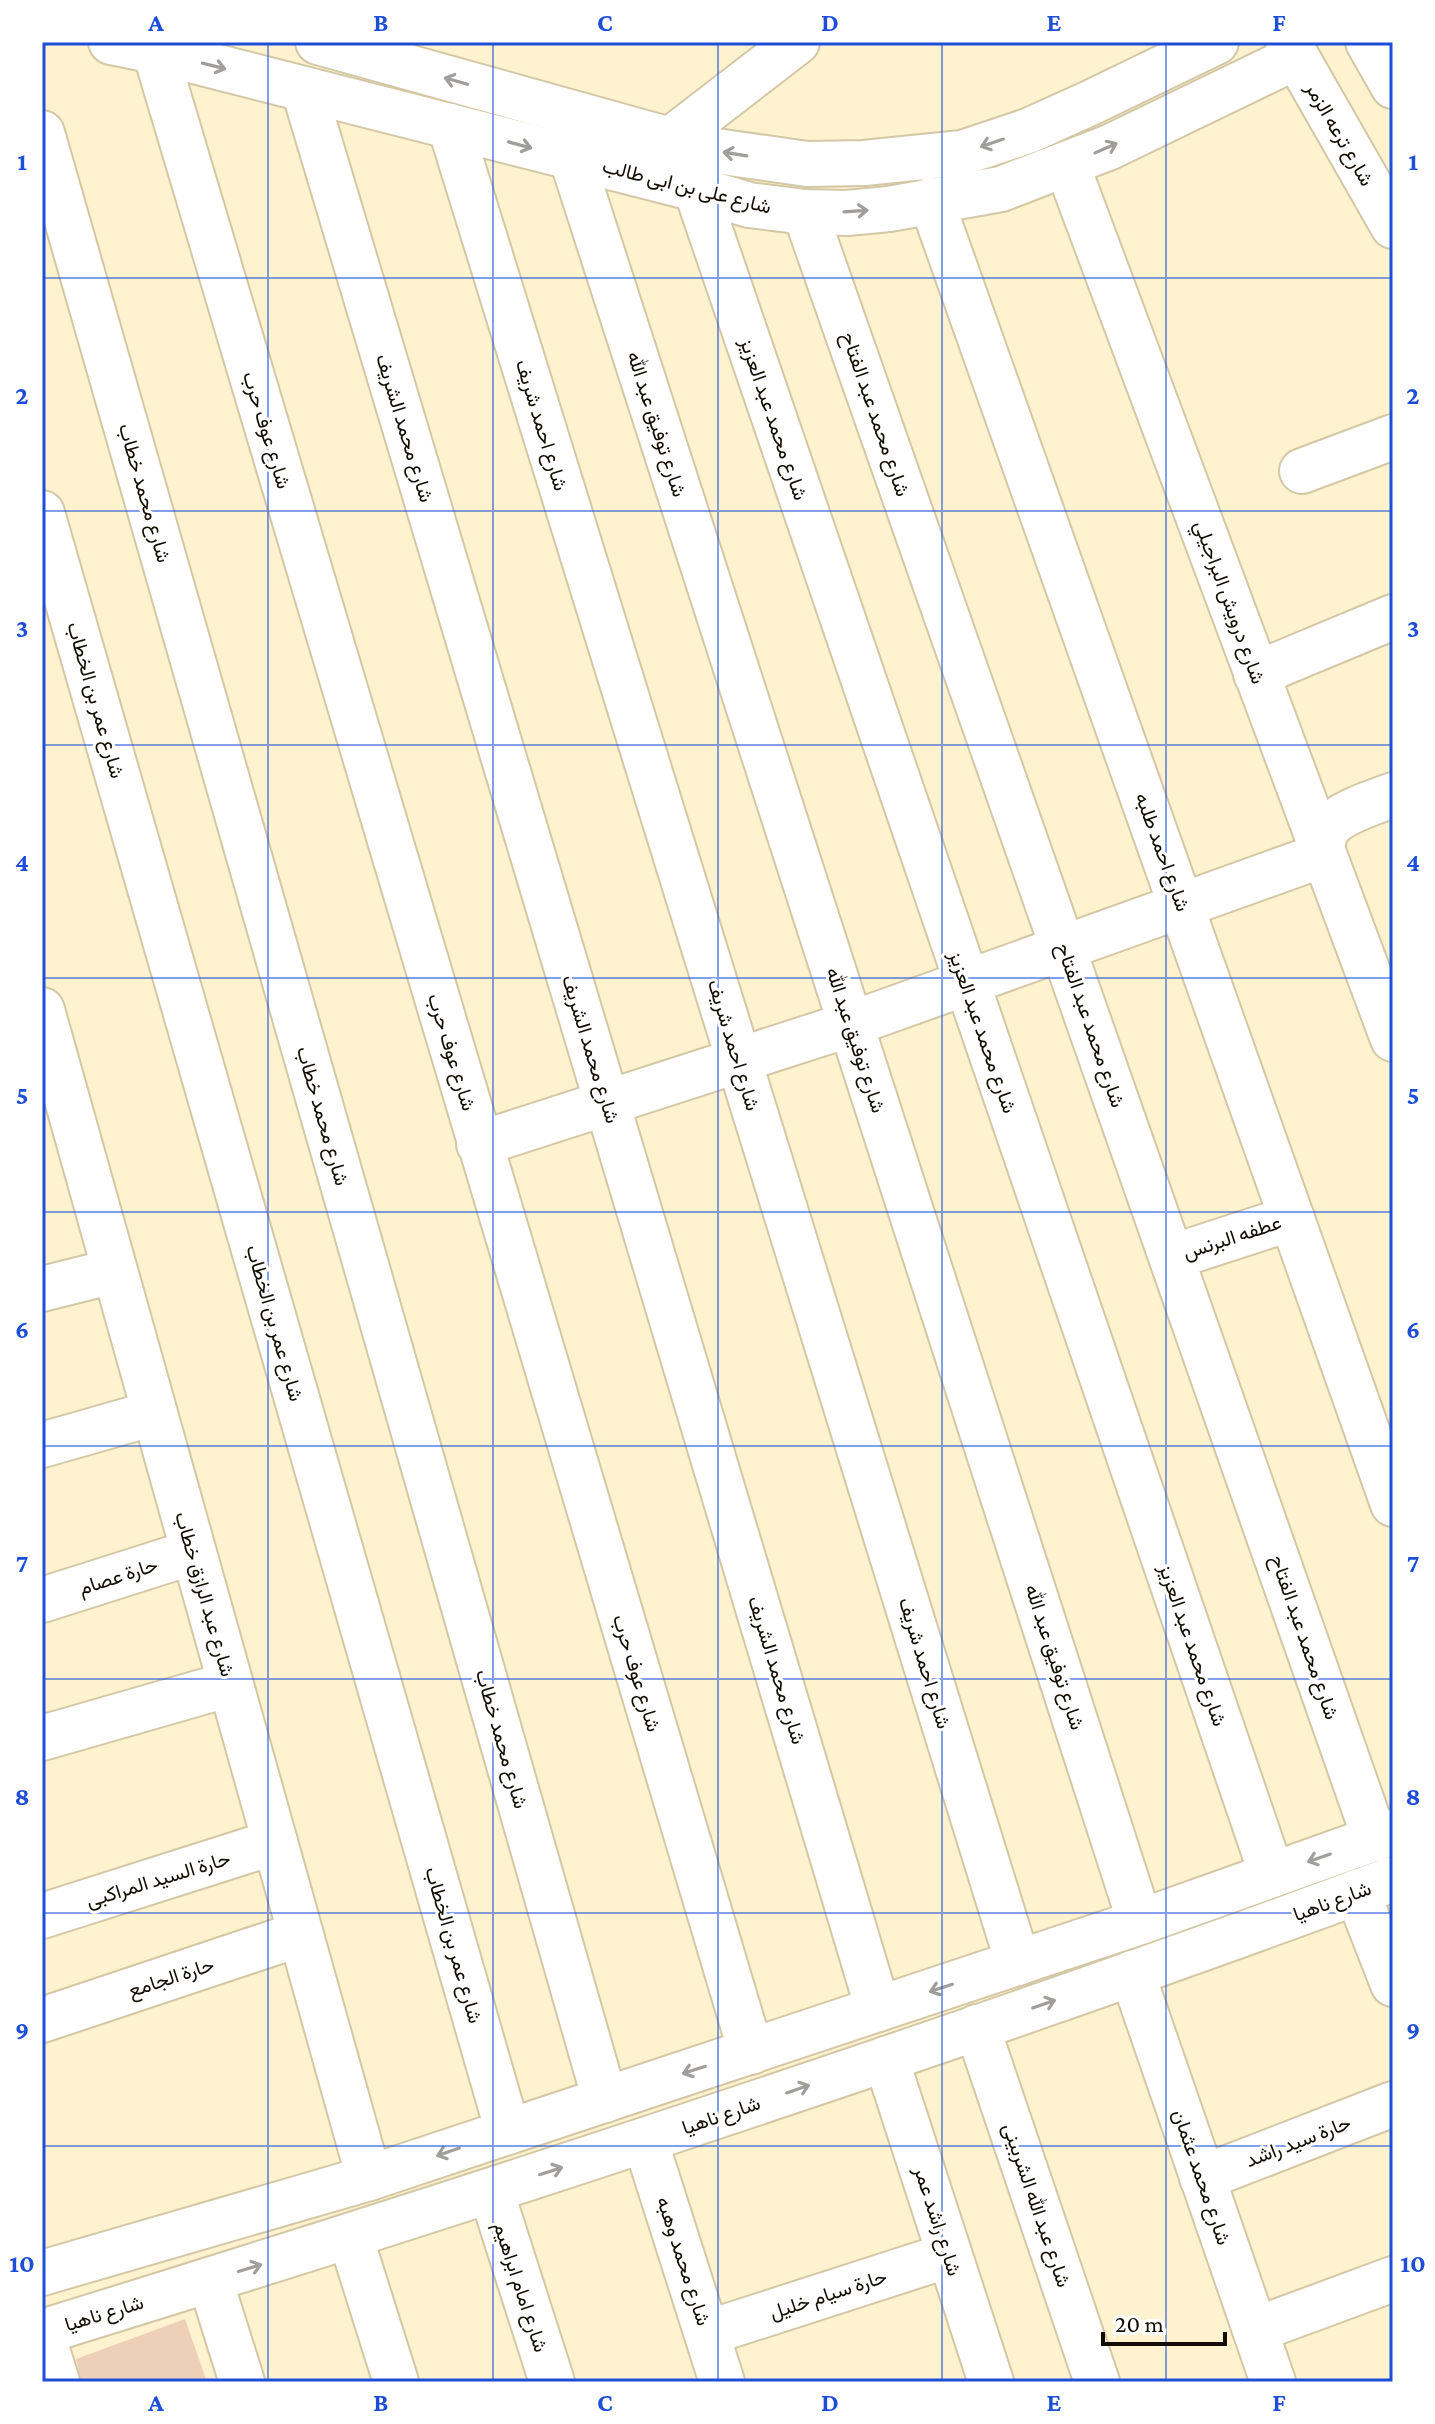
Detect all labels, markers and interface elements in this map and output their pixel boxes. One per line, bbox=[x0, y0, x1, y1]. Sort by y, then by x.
text: A bbox=[147, 8, 164, 37]
text: B bbox=[373, 8, 389, 37]
text: C bbox=[597, 8, 613, 37]
text: D bbox=[821, 8, 839, 37]
text: E bbox=[1047, 8, 1062, 37]
text: F bbox=[1272, 8, 1286, 37]
one-way arrow bbox=[201, 60, 227, 75]
one-way arrow bbox=[444, 72, 470, 87]
street label: شارع ترعه الزمر bbox=[1298, 77, 1378, 191]
one-way arrow bbox=[979, 136, 1004, 151]
one-way arrow bbox=[507, 138, 533, 153]
one-way arrow bbox=[1094, 140, 1118, 155]
one-way arrow bbox=[722, 146, 748, 161]
text: 1 bbox=[17, 147, 27, 176]
text: 1 bbox=[1408, 147, 1418, 176]
street label: شارع على بن ابى طالب bbox=[600, 154, 774, 221]
one-way arrow bbox=[842, 204, 869, 219]
street label: شارع محمد عبد الفتاح bbox=[835, 329, 914, 500]
street label: شارع محمد عبد العزيز bbox=[733, 334, 812, 504]
street label: شارع توفيق عبد الله bbox=[620, 348, 692, 500]
street label: شارع محمد الشريف bbox=[369, 351, 438, 506]
street label: شارع احمد شريف bbox=[509, 357, 572, 494]
street label: شارع عوف حرب bbox=[236, 369, 295, 492]
text: 2 bbox=[15, 381, 29, 410]
text: 2 bbox=[1406, 381, 1420, 410]
street label: شارع محمد خطاب bbox=[112, 421, 175, 566]
street label: شارع درويش البراجيلي bbox=[1185, 517, 1270, 689]
text: 3 bbox=[16, 614, 28, 643]
text: 3 bbox=[1407, 614, 1419, 643]
street label: شارع عمر بن الخطاب bbox=[60, 619, 129, 782]
street label: شارع احمد طلبه bbox=[1129, 790, 1195, 915]
text: 4 bbox=[15, 848, 29, 877]
text: 4 bbox=[1406, 848, 1420, 877]
street label: شارع محمد عبد الفتاح bbox=[1050, 940, 1129, 1111]
street label: شارع محمد عبد العزيز bbox=[942, 947, 1021, 1117]
street label: شارع توفيق عبد الله bbox=[819, 964, 891, 1116]
street label: شارع محمد الشريف bbox=[555, 972, 624, 1127]
street label: شارع احمد شريف bbox=[701, 977, 764, 1114]
street label: شارع عوف حرب bbox=[421, 991, 480, 1114]
street label: شارع محمد خطاب bbox=[290, 1044, 353, 1189]
text: 5 bbox=[16, 1081, 28, 1110]
text: 5 bbox=[1407, 1081, 1419, 1110]
street label: عطفه البرنس bbox=[1180, 1211, 1285, 1265]
street label: شارع عمر بن الخطاب bbox=[239, 1242, 308, 1405]
text: 6 bbox=[15, 1315, 29, 1344]
text: 6 bbox=[1406, 1315, 1420, 1344]
street label: شارع عبد الرازق خطاب bbox=[168, 1509, 239, 1680]
text: 7 bbox=[16, 1549, 28, 1578]
text: 7 bbox=[1407, 1549, 1419, 1578]
street label: شارع محمد عبد الفتاح bbox=[1264, 1552, 1343, 1723]
street label: حارة عصام bbox=[76, 1553, 161, 1601]
street label: شارع محمد عبد العزيز bbox=[1152, 1560, 1231, 1730]
street label: شارع توفيق عبد الله bbox=[1018, 1581, 1090, 1733]
street label: شارع محمد الشريف bbox=[741, 1593, 810, 1748]
street label: شارع احمد شريف bbox=[892, 1595, 955, 1732]
street label: شارع عوف حرب bbox=[606, 1612, 665, 1735]
street label: شارع محمد خطاب bbox=[469, 1667, 532, 1812]
text: 8 bbox=[14, 1782, 30, 1811]
text: 8 bbox=[1405, 1782, 1421, 1811]
street label: حارة السيد المراكبى bbox=[83, 1847, 233, 1913]
one-way arrow bbox=[1307, 1852, 1332, 1867]
street label: شارع عمر بن الخطاب bbox=[418, 1864, 487, 2027]
street label: شارع ناهيا bbox=[1290, 1877, 1375, 1928]
street label: حارة الجامع bbox=[125, 1953, 218, 2004]
one-way arrow bbox=[929, 1982, 954, 1996]
one-way arrow bbox=[1031, 1996, 1055, 2010]
text: 9 bbox=[15, 2016, 29, 2045]
text: 9 bbox=[1406, 2016, 1420, 2045]
one-way arrow bbox=[682, 2064, 707, 2079]
one-way arrow bbox=[785, 2080, 810, 2095]
street label: شارع ناهيا bbox=[679, 2091, 764, 2141]
street label: شارع محمد عثمان bbox=[1166, 2106, 1236, 2249]
street label: حارة سيد راشد bbox=[1242, 2111, 1354, 2173]
street label: شارع عبد الله الشربينى bbox=[996, 2120, 1076, 2291]
one-way arrow bbox=[435, 2146, 460, 2161]
street label: شارع راشد عمر bbox=[907, 2162, 966, 2279]
one-way arrow bbox=[539, 2163, 564, 2178]
street label: شارع محمد وهبه bbox=[650, 2194, 715, 2329]
street label: شارع امام ابراهيم bbox=[487, 2219, 552, 2356]
text: 10 bbox=[9, 2249, 35, 2278]
text: 10 bbox=[1400, 2249, 1426, 2278]
one-way arrow bbox=[238, 2259, 263, 2274]
street label: حارة سيام خليل bbox=[767, 2265, 890, 2325]
street label: شارع ناهيا bbox=[62, 2291, 147, 2338]
scale bar bbox=[1103, 2296, 1225, 2346]
text: 20 m bbox=[1115, 2310, 1164, 2337]
text: A bbox=[147, 2388, 164, 2417]
text: B bbox=[373, 2388, 389, 2417]
text: C bbox=[597, 2388, 613, 2417]
text: D bbox=[821, 2388, 839, 2417]
text: E bbox=[1047, 2388, 1062, 2417]
text: F bbox=[1272, 2388, 1286, 2417]

